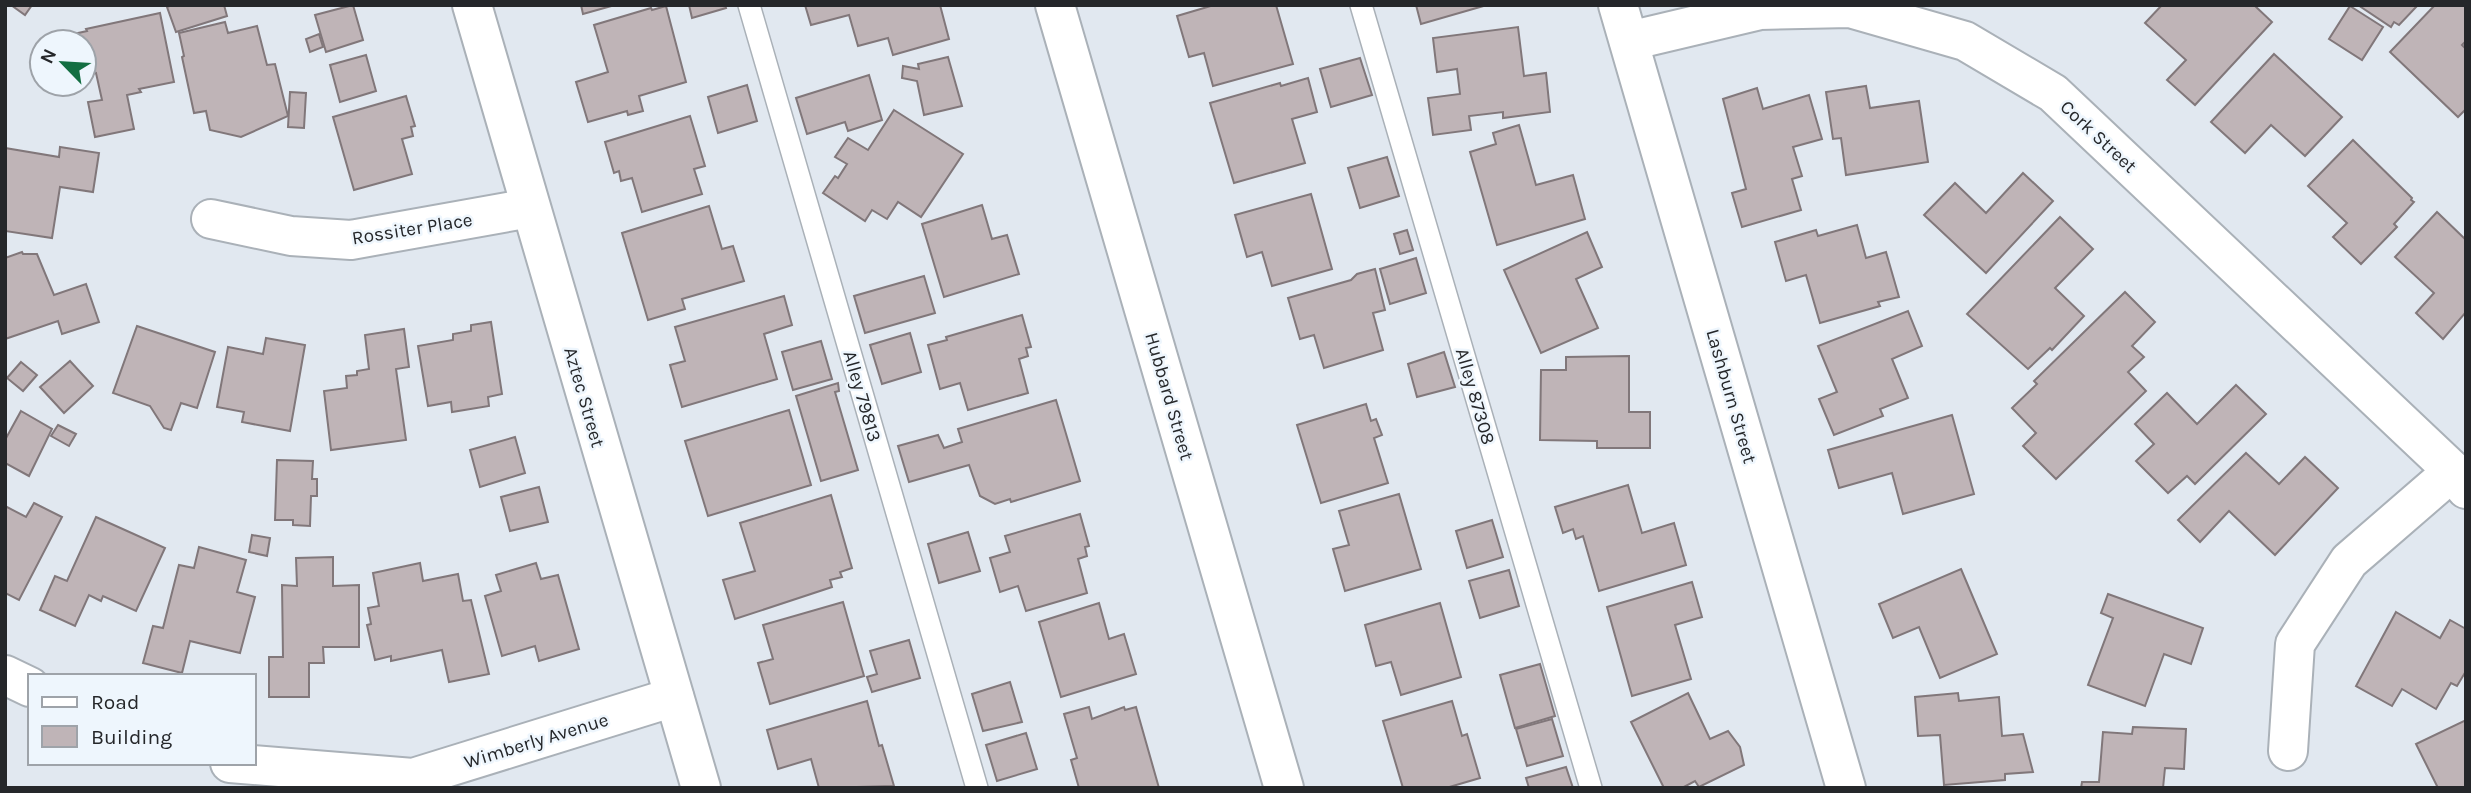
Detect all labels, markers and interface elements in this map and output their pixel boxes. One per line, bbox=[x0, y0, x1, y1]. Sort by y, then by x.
north arrow bbox=[28, 28, 98, 98]
text: N bbox=[36, 45, 61, 67]
street label: Cork Street bbox=[2056, 96, 2141, 178]
street label: Rossiter Place bbox=[350, 209, 474, 249]
street label: Lashburn Street bbox=[1701, 327, 1761, 466]
street label: Hubbard Street bbox=[1140, 330, 1198, 463]
street label: Aztec Street bbox=[559, 345, 609, 450]
street label: Alley 87308 bbox=[1451, 345, 1499, 447]
street label: Alley 79813 bbox=[839, 348, 886, 444]
legend bbox=[28, 674, 256, 765]
text: Road bbox=[91, 690, 139, 714]
street label: Wimberly Avenue bbox=[462, 709, 611, 773]
text: Building bbox=[91, 725, 172, 749]

